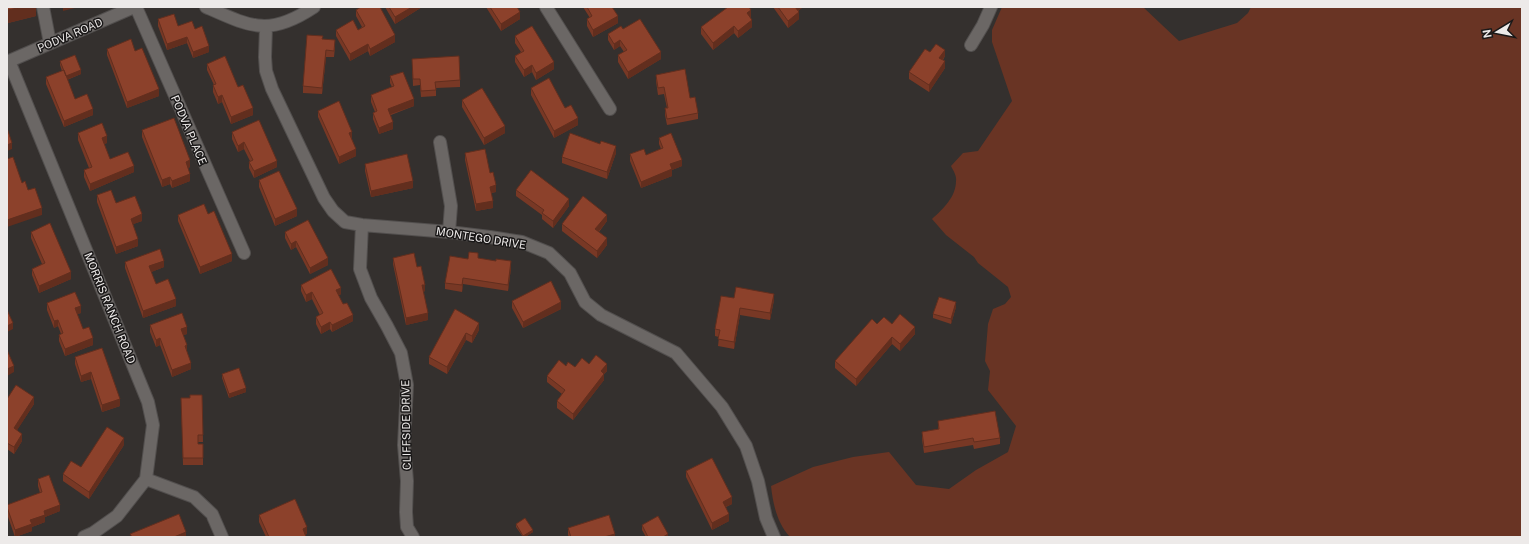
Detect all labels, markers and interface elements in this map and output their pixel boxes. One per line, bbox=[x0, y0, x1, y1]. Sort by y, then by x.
north arrow bbox=[1477, 12, 1517, 52]
street label: PODVA ROAD bbox=[36, 16, 105, 54]
text: N bbox=[1480, 28, 1494, 39]
street label: PODVA PLACE bbox=[169, 93, 209, 167]
street label: MONTEGO DRIVE bbox=[435, 225, 527, 251]
street label: MORRIS RANCH ROAD bbox=[82, 251, 138, 366]
street label: CLIFFSIDE DRIVE bbox=[399, 380, 413, 470]

